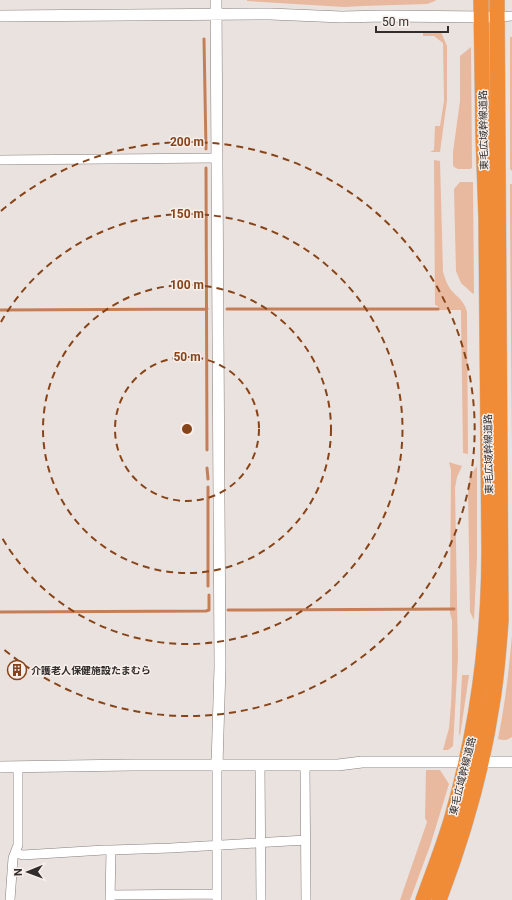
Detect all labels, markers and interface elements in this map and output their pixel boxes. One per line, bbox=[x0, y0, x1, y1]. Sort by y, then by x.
scale bar bbox=[376, 8, 448, 34]
text: 50 m bbox=[382, 15, 409, 29]
street label: 東毛広域幹線道路 bbox=[477, 90, 490, 170]
text: 200 m bbox=[170, 135, 204, 149]
text: 150 m bbox=[170, 207, 204, 221]
text: 100 m bbox=[170, 278, 204, 292]
text: 50 m bbox=[173, 350, 201, 364]
street label: 東毛広域幹線道路 bbox=[482, 414, 495, 494]
centre of rings bbox=[180, 422, 194, 436]
building icon: 介護老人保健施設たまむら bbox=[6, 659, 28, 681]
place label: 介護老人保健施設たまむら bbox=[31, 665, 151, 676]
street label: 東毛広域幹線道路 bbox=[447, 736, 477, 816]
north arrow bbox=[8, 852, 48, 892]
text: N bbox=[12, 868, 25, 876]

